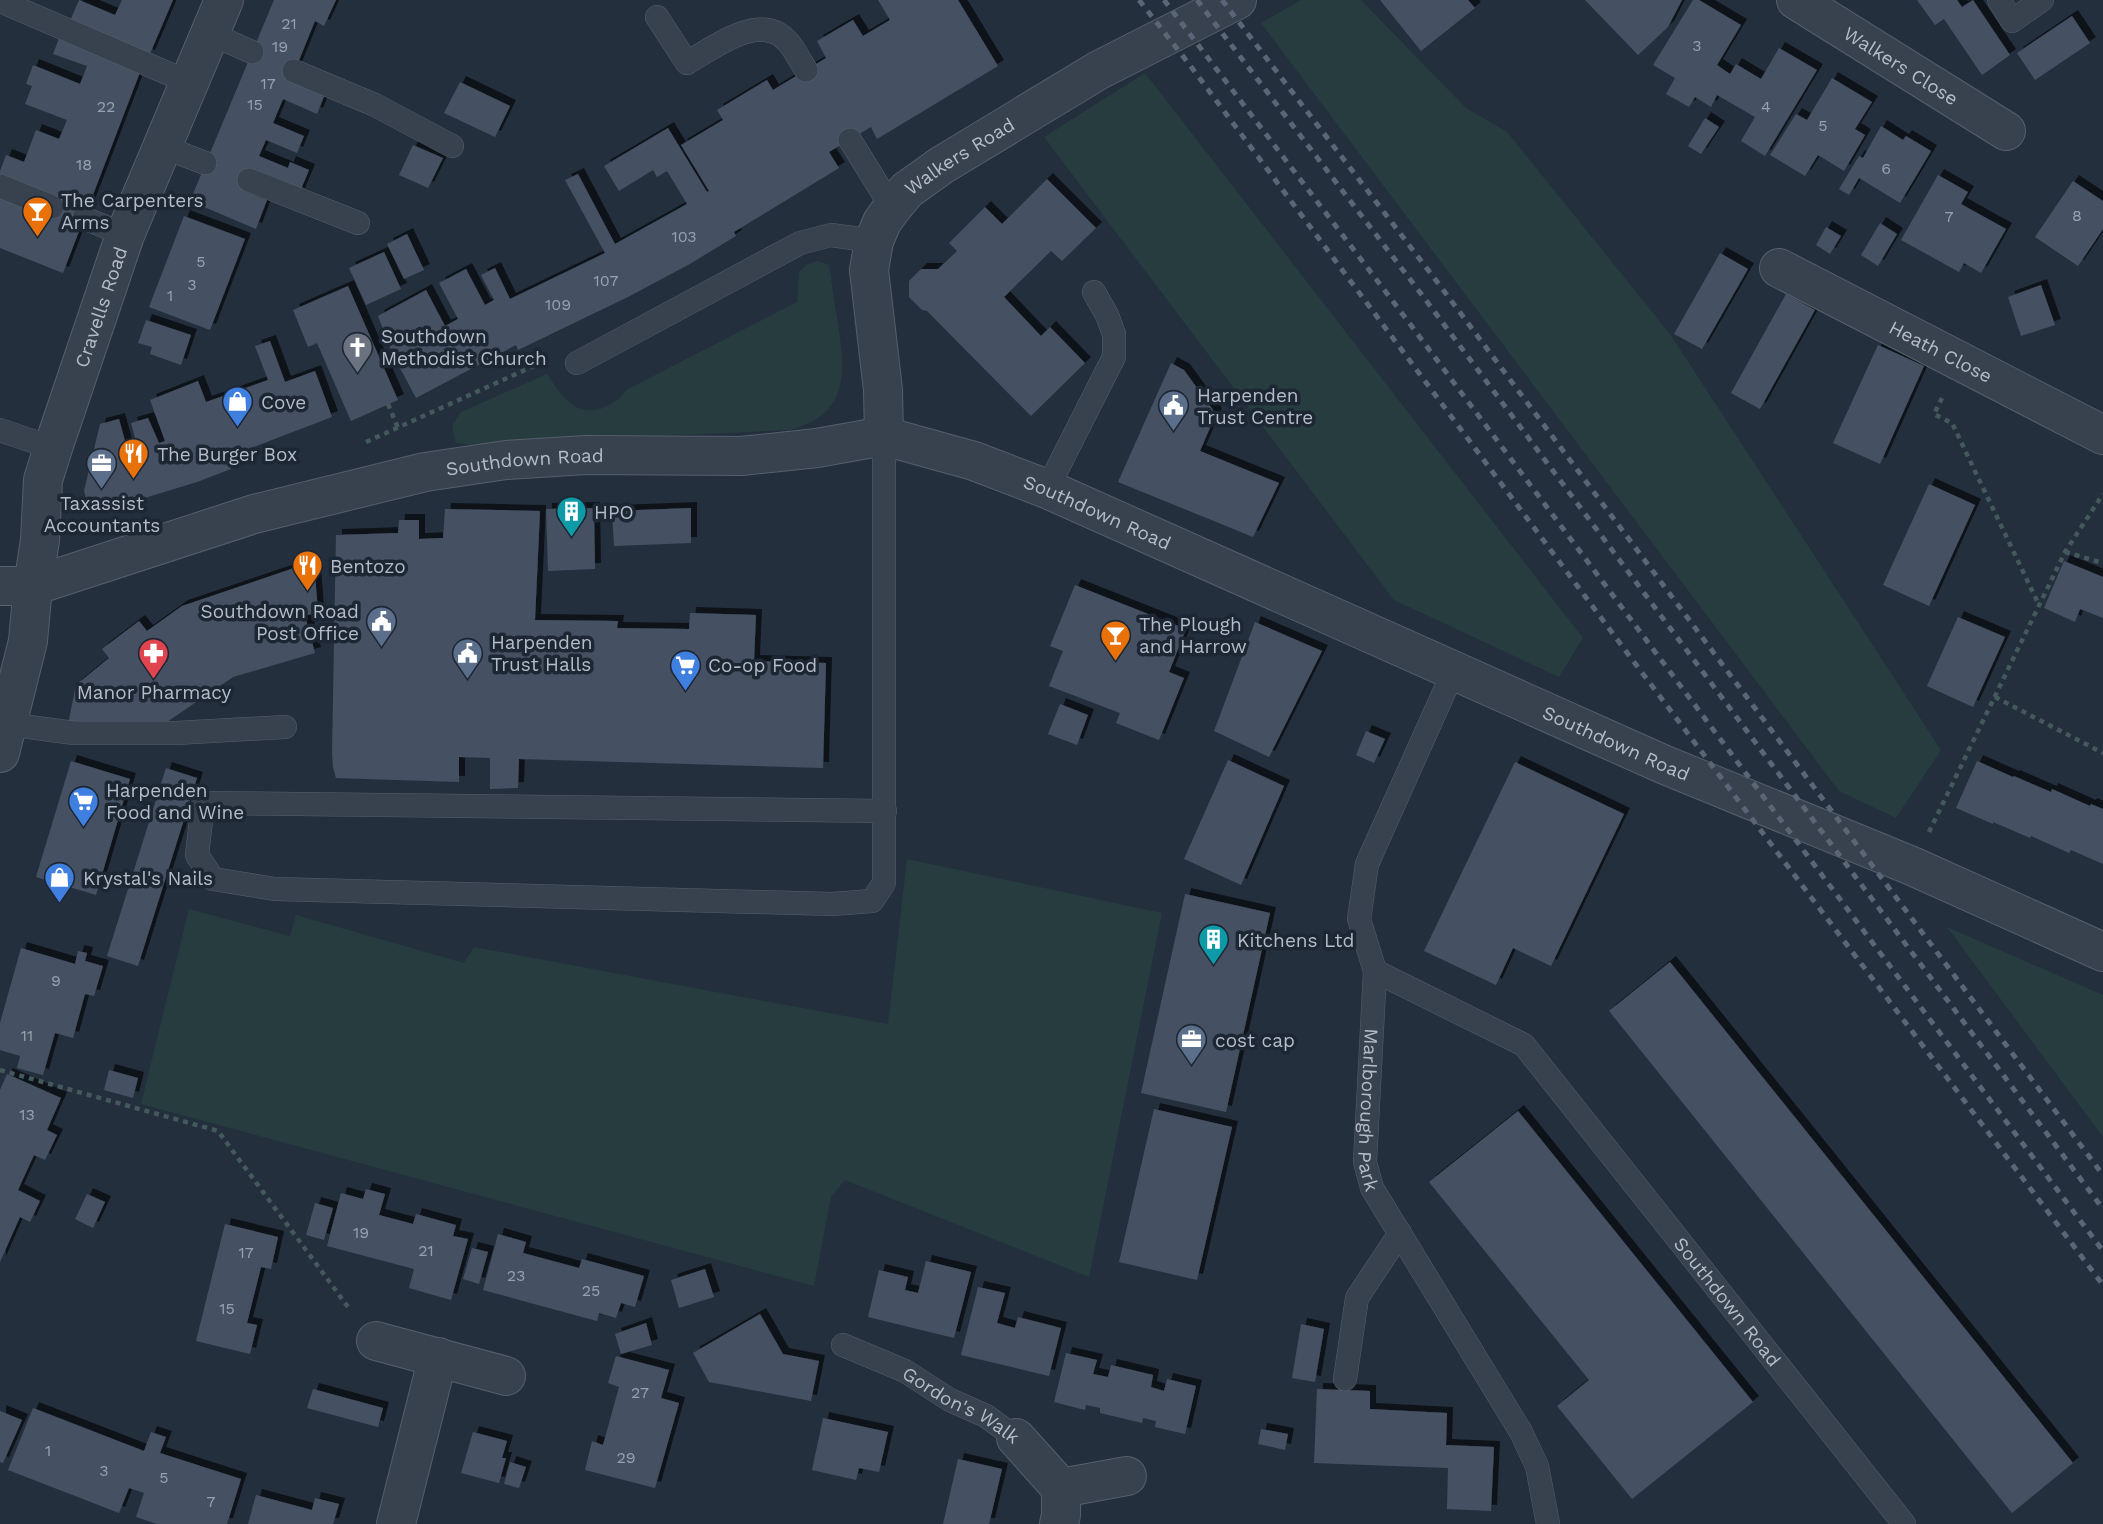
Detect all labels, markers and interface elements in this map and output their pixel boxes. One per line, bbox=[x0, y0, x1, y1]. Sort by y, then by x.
house number: 21 bbox=[281, 14, 297, 33]
street label: Walkers Close bbox=[1839, 22, 1962, 110]
house number: 3 bbox=[1692, 36, 1702, 55]
house number: 19 bbox=[272, 37, 288, 56]
house number: 17 bbox=[260, 74, 276, 93]
house number: 15 bbox=[247, 95, 263, 114]
house number: 22 bbox=[97, 97, 115, 116]
house number: 4 bbox=[1761, 97, 1771, 116]
street label: Walkers Road bbox=[900, 113, 1019, 200]
house number: 5 bbox=[1818, 116, 1828, 135]
house number: 18 bbox=[76, 155, 92, 174]
house number: 6 bbox=[1881, 159, 1891, 178]
place label: The Carpenters Arms bbox=[61, 189, 204, 234]
bar icon: The Carpenters Arms bbox=[21, 194, 55, 238]
house number: 8 bbox=[2072, 206, 2082, 225]
house number: 7 bbox=[1945, 207, 1954, 226]
house number: 103 bbox=[671, 227, 697, 246]
street label: Cravells Road bbox=[70, 244, 132, 371]
house number: 5 bbox=[196, 252, 206, 271]
house number: 107 bbox=[594, 271, 618, 290]
house number: 3 bbox=[187, 275, 197, 294]
house number: 1 bbox=[167, 286, 173, 305]
house number: 109 bbox=[545, 295, 571, 314]
street label: Heath Close bbox=[1885, 316, 1996, 388]
place label: Southdown Methodist Church bbox=[381, 325, 547, 370]
church icon: Southdown Methodist Church bbox=[341, 330, 375, 374]
place label: Harpenden Trust Centre bbox=[1197, 384, 1313, 429]
shop icon: Cove bbox=[221, 385, 255, 429]
public building icon: Harpenden Trust Centre bbox=[1157, 389, 1191, 433]
place label: Cove bbox=[261, 391, 306, 414]
restaurant icon: The Burger Box bbox=[117, 437, 151, 481]
place label: The Burger Box bbox=[157, 443, 297, 466]
street label: Southdown Road bbox=[444, 444, 604, 481]
office icon: Taxassist Accountants bbox=[85, 447, 119, 491]
street label: Southdown Road bbox=[1020, 470, 1174, 555]
place label: Taxassist Accountants bbox=[44, 492, 160, 537]
building icon: HPO bbox=[554, 495, 588, 539]
place label: HPO bbox=[594, 501, 634, 524]
restaurant icon: Bentozo bbox=[290, 549, 324, 593]
place label: Bentozo bbox=[330, 555, 406, 578]
place label: Southdown Road Post Office bbox=[200, 600, 359, 645]
public building icon: Southdown Road Post Office bbox=[365, 605, 399, 649]
place label: The Plough and Harrow bbox=[1139, 613, 1247, 658]
bar icon: The Plough and Harrow bbox=[1099, 618, 1133, 662]
place label: Harpenden Trust Halls bbox=[491, 631, 593, 676]
pharmacy icon: Manor Pharmacy bbox=[137, 636, 171, 680]
public building icon: Harpenden Trust Halls bbox=[451, 636, 485, 680]
supermarket icon: Co-op Food bbox=[668, 648, 702, 692]
place label: Co-op Food bbox=[708, 654, 817, 677]
place label: Manor Pharmacy bbox=[77, 681, 232, 704]
street label: Southdown Road bbox=[1539, 701, 1693, 786]
place label: Harpenden Food and Wine bbox=[106, 779, 244, 824]
supermarket icon: Harpenden Food and Wine bbox=[66, 784, 100, 828]
shop icon: Krystal's Nails bbox=[43, 861, 77, 905]
place label: Krystal's Nails bbox=[83, 867, 213, 890]
building icon: Kitchens Ltd bbox=[1197, 923, 1231, 967]
place label: Kitchens Ltd bbox=[1237, 929, 1355, 952]
house number: 9 bbox=[51, 971, 61, 990]
office icon: cost cap bbox=[1175, 1023, 1209, 1067]
house number: 11 bbox=[21, 1026, 33, 1045]
street label: Marlborough Park bbox=[1353, 1028, 1383, 1194]
place label: cost cap bbox=[1215, 1029, 1295, 1052]
house number: 13 bbox=[19, 1105, 35, 1124]
house number: 19 bbox=[353, 1223, 369, 1242]
street label: Southdown Road bbox=[1669, 1233, 1786, 1371]
house number: 21 bbox=[418, 1241, 434, 1260]
house number: 17 bbox=[238, 1243, 254, 1262]
house number: 23 bbox=[507, 1266, 525, 1285]
house number: 25 bbox=[582, 1281, 600, 1300]
house number: 15 bbox=[219, 1299, 235, 1318]
street label: Gordon's Walk bbox=[898, 1362, 1024, 1449]
house number: 27 bbox=[631, 1383, 649, 1402]
house number: 1 bbox=[45, 1441, 51, 1460]
house number: 29 bbox=[616, 1448, 636, 1467]
house number: 3 bbox=[99, 1461, 109, 1480]
house number: 5 bbox=[159, 1468, 169, 1487]
house number: 7 bbox=[207, 1492, 216, 1511]

